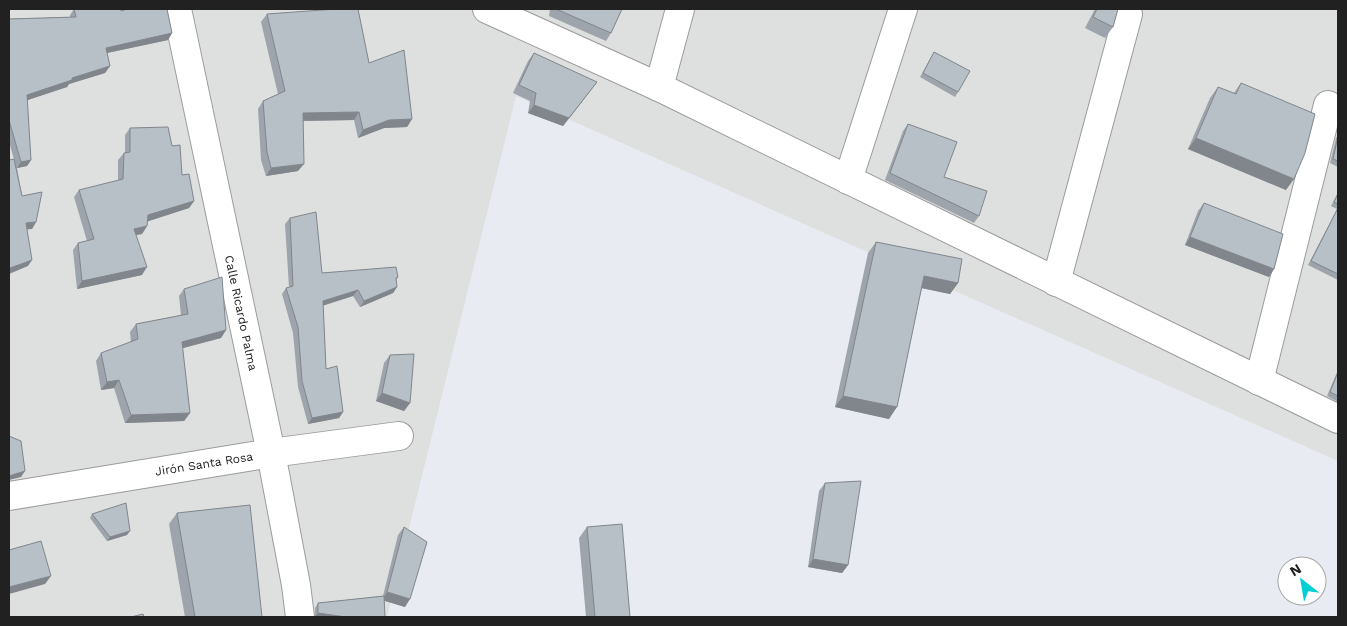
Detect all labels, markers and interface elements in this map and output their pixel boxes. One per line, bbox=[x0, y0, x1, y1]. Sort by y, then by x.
street label: Calle Ricardo Palma bbox=[222, 254, 260, 372]
street label: Jirón Santa Rosa bbox=[154, 449, 254, 479]
north arrow bbox=[1277, 556, 1327, 606]
text: N bbox=[1287, 560, 1304, 579]

